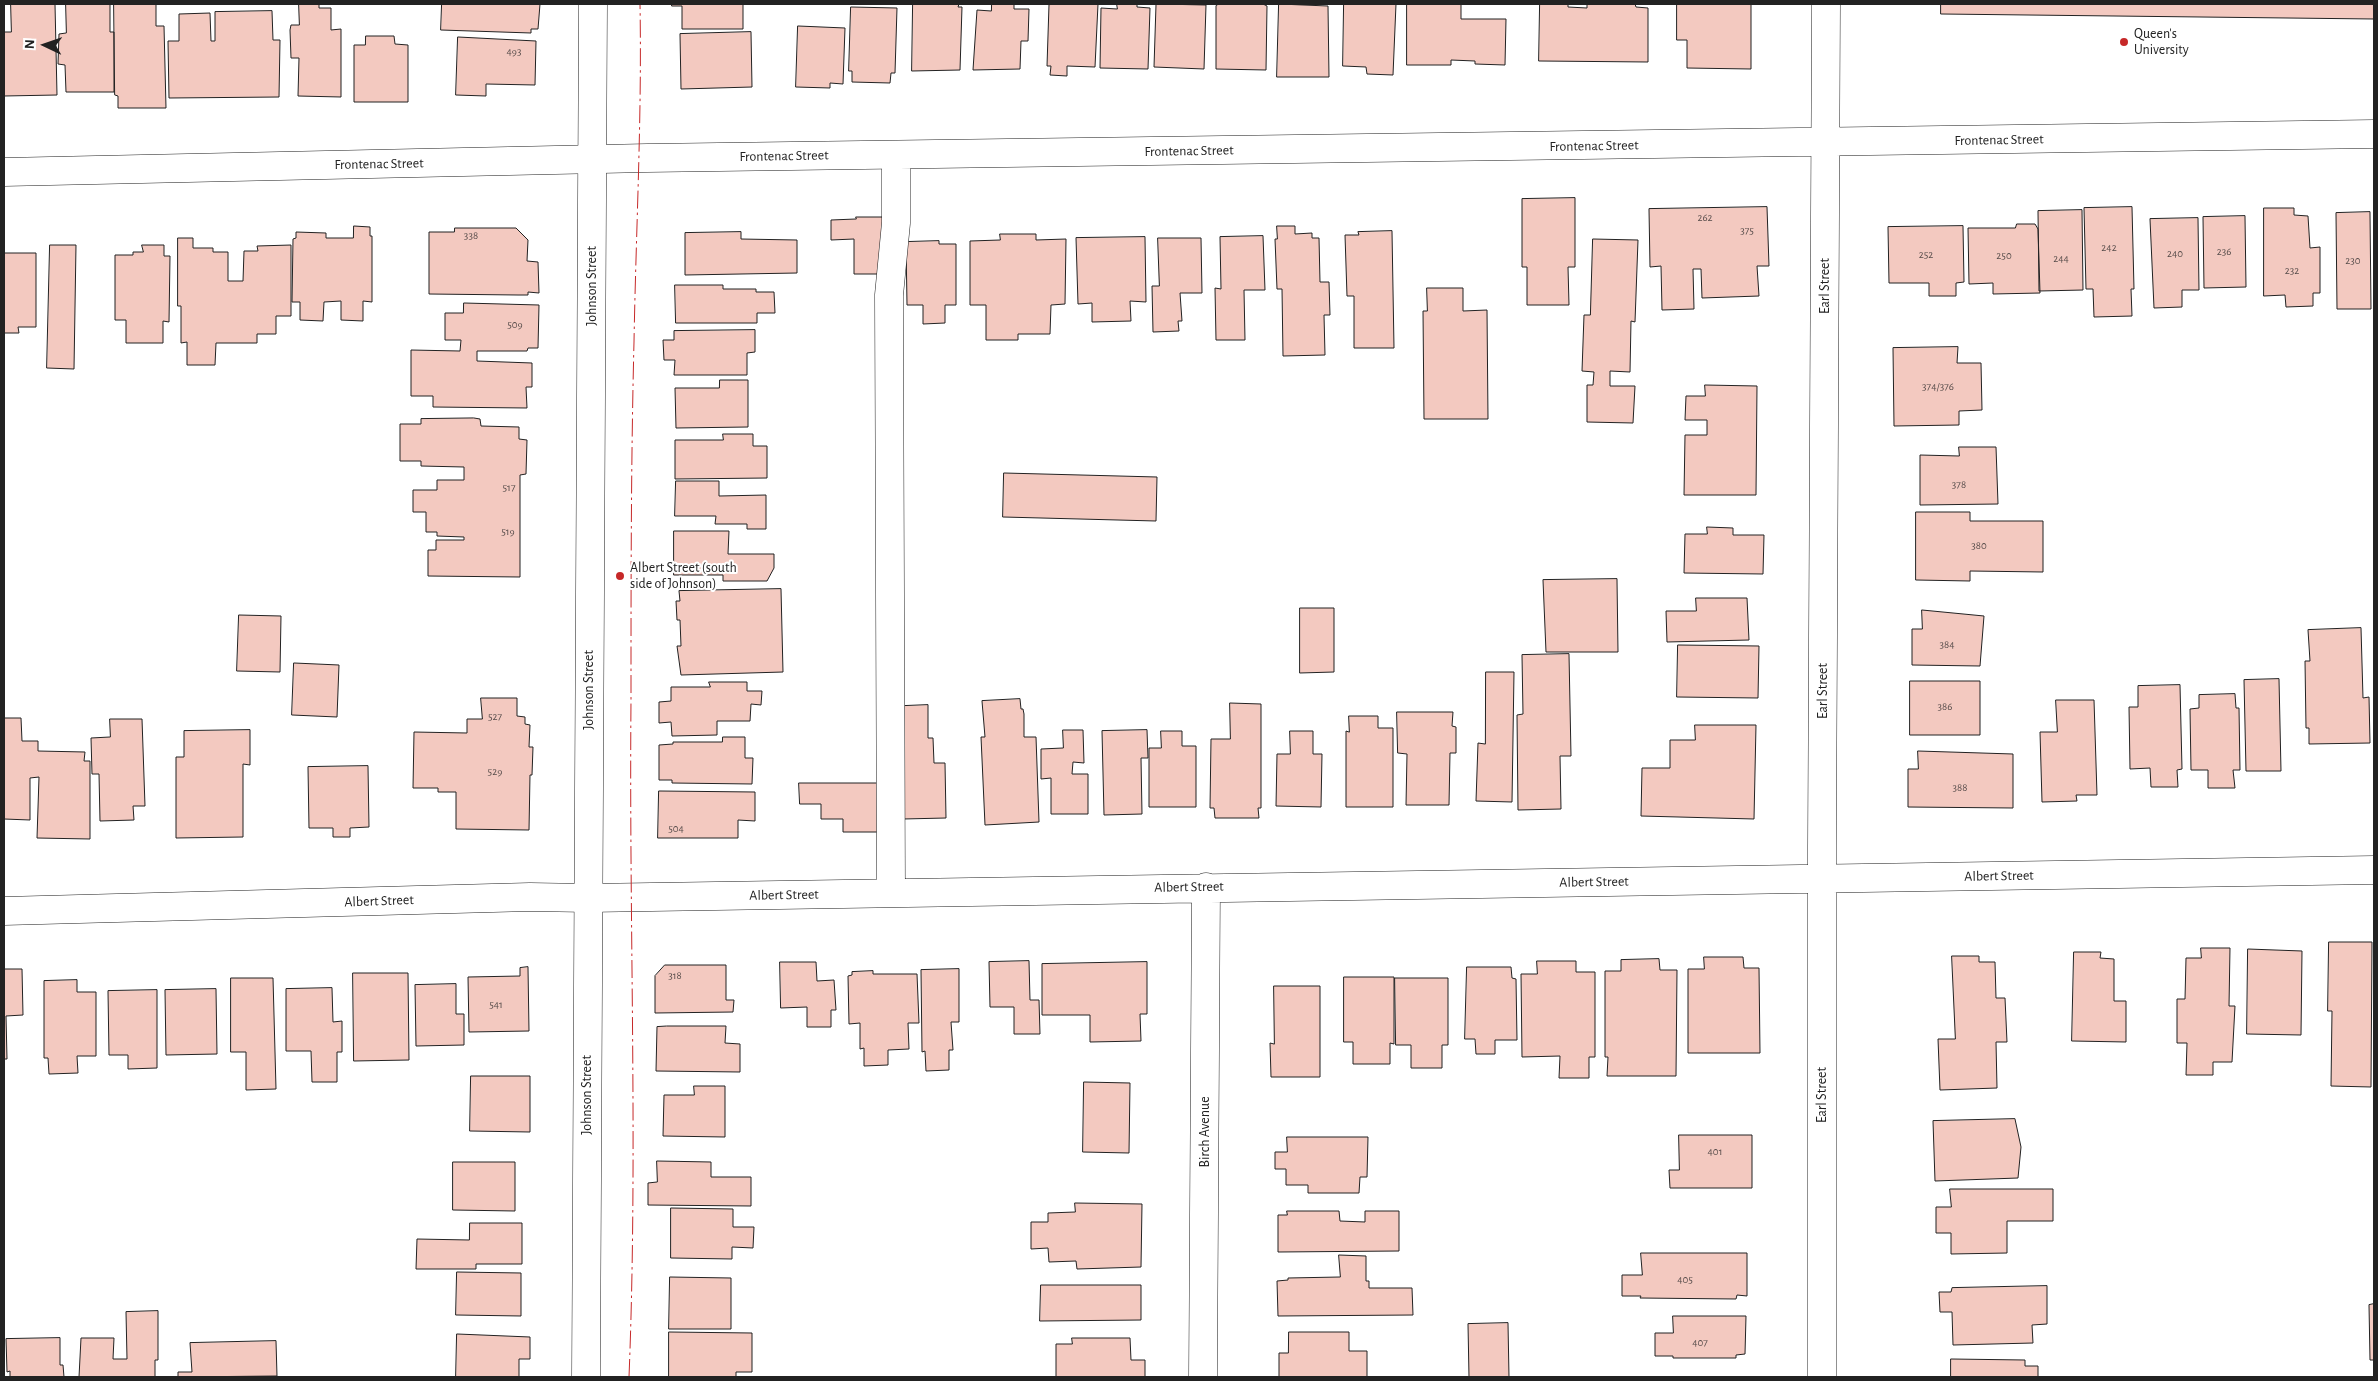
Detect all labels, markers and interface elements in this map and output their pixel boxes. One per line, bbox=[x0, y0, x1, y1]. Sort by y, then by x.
north arrow bbox=[20, 20, 70, 70]
place label: Queen's University bbox=[2134, 26, 2189, 58]
marker: Queen's University bbox=[2118, 36, 2130, 48]
text: N bbox=[23, 39, 37, 49]
house number: 493 bbox=[507, 45, 521, 59]
street label: Frontenac Street bbox=[1954, 131, 2044, 149]
street label: Frontenac Street bbox=[1549, 137, 1639, 155]
street label: Frontenac Street bbox=[1144, 142, 1234, 160]
street label: Frontenac Street bbox=[739, 147, 829, 165]
street label: Frontenac Street bbox=[334, 155, 424, 173]
house number: 262 bbox=[1697, 211, 1713, 225]
house number: 375 bbox=[1740, 224, 1754, 238]
house number: 338 bbox=[464, 229, 478, 243]
house number: 242 bbox=[2101, 241, 2117, 255]
house number: 236 bbox=[2217, 245, 2231, 259]
street label: Johnson Street bbox=[584, 246, 600, 326]
house number: 240 bbox=[2167, 247, 2183, 261]
house number: 252 bbox=[1919, 248, 1933, 262]
house number: 250 bbox=[1996, 249, 2012, 263]
house number: 244 bbox=[2053, 252, 2069, 266]
house number: 230 bbox=[2345, 254, 2361, 268]
street label: Earl Street bbox=[1817, 258, 1833, 314]
house number: 232 bbox=[2285, 264, 2299, 278]
house number: 509 bbox=[507, 318, 523, 332]
house number: 374/376 bbox=[1922, 380, 1954, 394]
house number: 378 bbox=[1952, 478, 1966, 492]
house number: 517 bbox=[503, 481, 515, 495]
house number: 519 bbox=[501, 525, 515, 539]
house number: 380 bbox=[1971, 539, 1987, 553]
place label: Albert Street (south side of Johnson) bbox=[630, 560, 737, 592]
marker: Albert Street (south side of Johnson) bbox=[614, 570, 626, 582]
house number: 384 bbox=[1939, 638, 1955, 652]
street label: Johnson Street bbox=[581, 650, 597, 730]
street label: Earl Street bbox=[1815, 663, 1831, 719]
house number: 386 bbox=[1938, 700, 1952, 714]
house number: 527 bbox=[488, 710, 502, 724]
house number: 529 bbox=[488, 765, 502, 779]
house number: 388 bbox=[1953, 781, 1967, 795]
house number: 504 bbox=[668, 822, 684, 836]
street label: Albert Street bbox=[1964, 867, 2034, 885]
street label: Albert Street bbox=[1559, 873, 1629, 891]
street label: Albert Street bbox=[1154, 878, 1224, 896]
street label: Albert Street bbox=[749, 886, 819, 904]
street label: Albert Street bbox=[344, 891, 414, 911]
house number: 318 bbox=[668, 969, 682, 983]
house number: 541 bbox=[489, 998, 503, 1012]
street label: Johnson Street bbox=[579, 1055, 595, 1135]
street label: Earl Street bbox=[1814, 1067, 1830, 1123]
street label: Birch Avenue bbox=[1197, 1096, 1213, 1168]
house number: 401 bbox=[1708, 1145, 1722, 1159]
house number: 405 bbox=[1677, 1273, 1693, 1287]
house number: 407 bbox=[1692, 1336, 1708, 1350]

